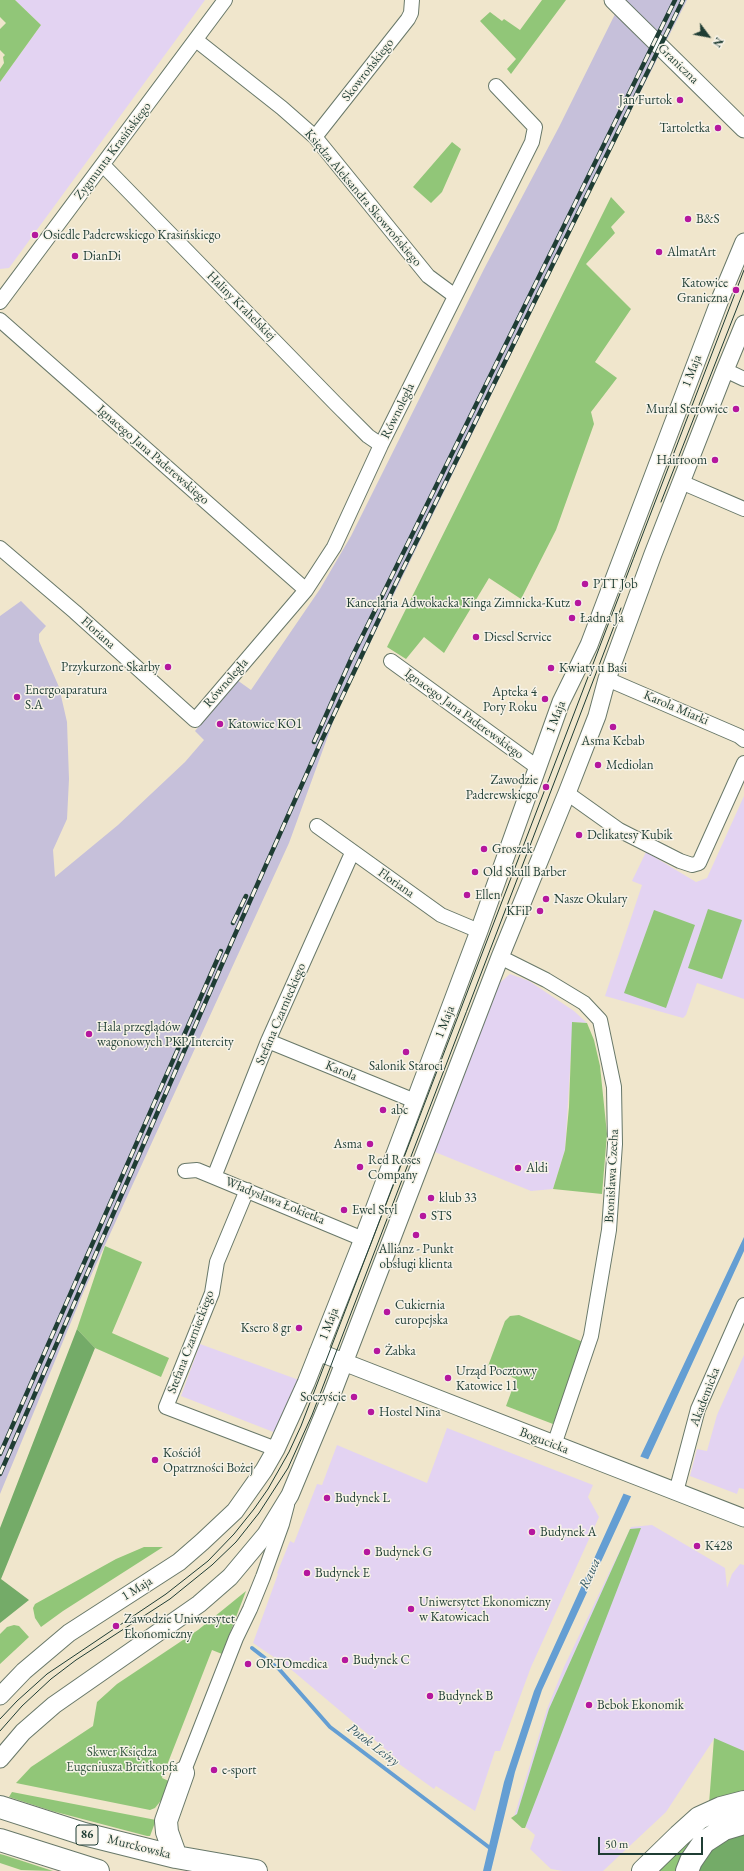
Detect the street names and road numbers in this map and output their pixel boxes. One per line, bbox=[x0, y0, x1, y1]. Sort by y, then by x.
street label: Skowrońskiego bbox=[339, 35, 397, 105]
street label: Graniczna bbox=[654, 41, 702, 87]
street label: Zygmunta Krasińskiego bbox=[71, 99, 155, 203]
street label: Księdza Aleksandra Skowrońskiego bbox=[301, 126, 425, 270]
street label: Haliny Krahelskiej bbox=[203, 268, 279, 344]
street label: 1 Maja bbox=[679, 353, 705, 389]
street label: Równoległa bbox=[378, 381, 418, 441]
street label: Ignacego Jana Paderewskiego bbox=[94, 402, 212, 508]
street label: Floriana bbox=[78, 613, 118, 653]
street label: Równoległa bbox=[200, 655, 252, 711]
street label: Ignacego Jana Paderewskiego bbox=[401, 666, 527, 762]
street label: Karola Miarki bbox=[641, 687, 711, 729]
street label: 1 Maja bbox=[543, 699, 569, 735]
street label: Floriana bbox=[375, 865, 417, 901]
street label: Stefana Czarnieckiego bbox=[252, 961, 310, 1067]
street label: 1 Maja bbox=[432, 1004, 458, 1040]
street label: Karola bbox=[323, 1058, 359, 1084]
street label: Bronisława Czecha bbox=[602, 1129, 622, 1223]
street label: Władysława Łokietka bbox=[223, 1174, 327, 1228]
street label: Stefana Czarnieckiego bbox=[164, 1288, 218, 1396]
street label: 1 Maja bbox=[316, 1306, 342, 1342]
street label: Akademicka bbox=[687, 1365, 723, 1429]
street label: Bogucicka bbox=[517, 1424, 571, 1458]
street label: 1 Maja bbox=[119, 1574, 155, 1604]
road number: 86 bbox=[76, 1825, 98, 1845]
street label: Murckowska bbox=[106, 1832, 172, 1862]

